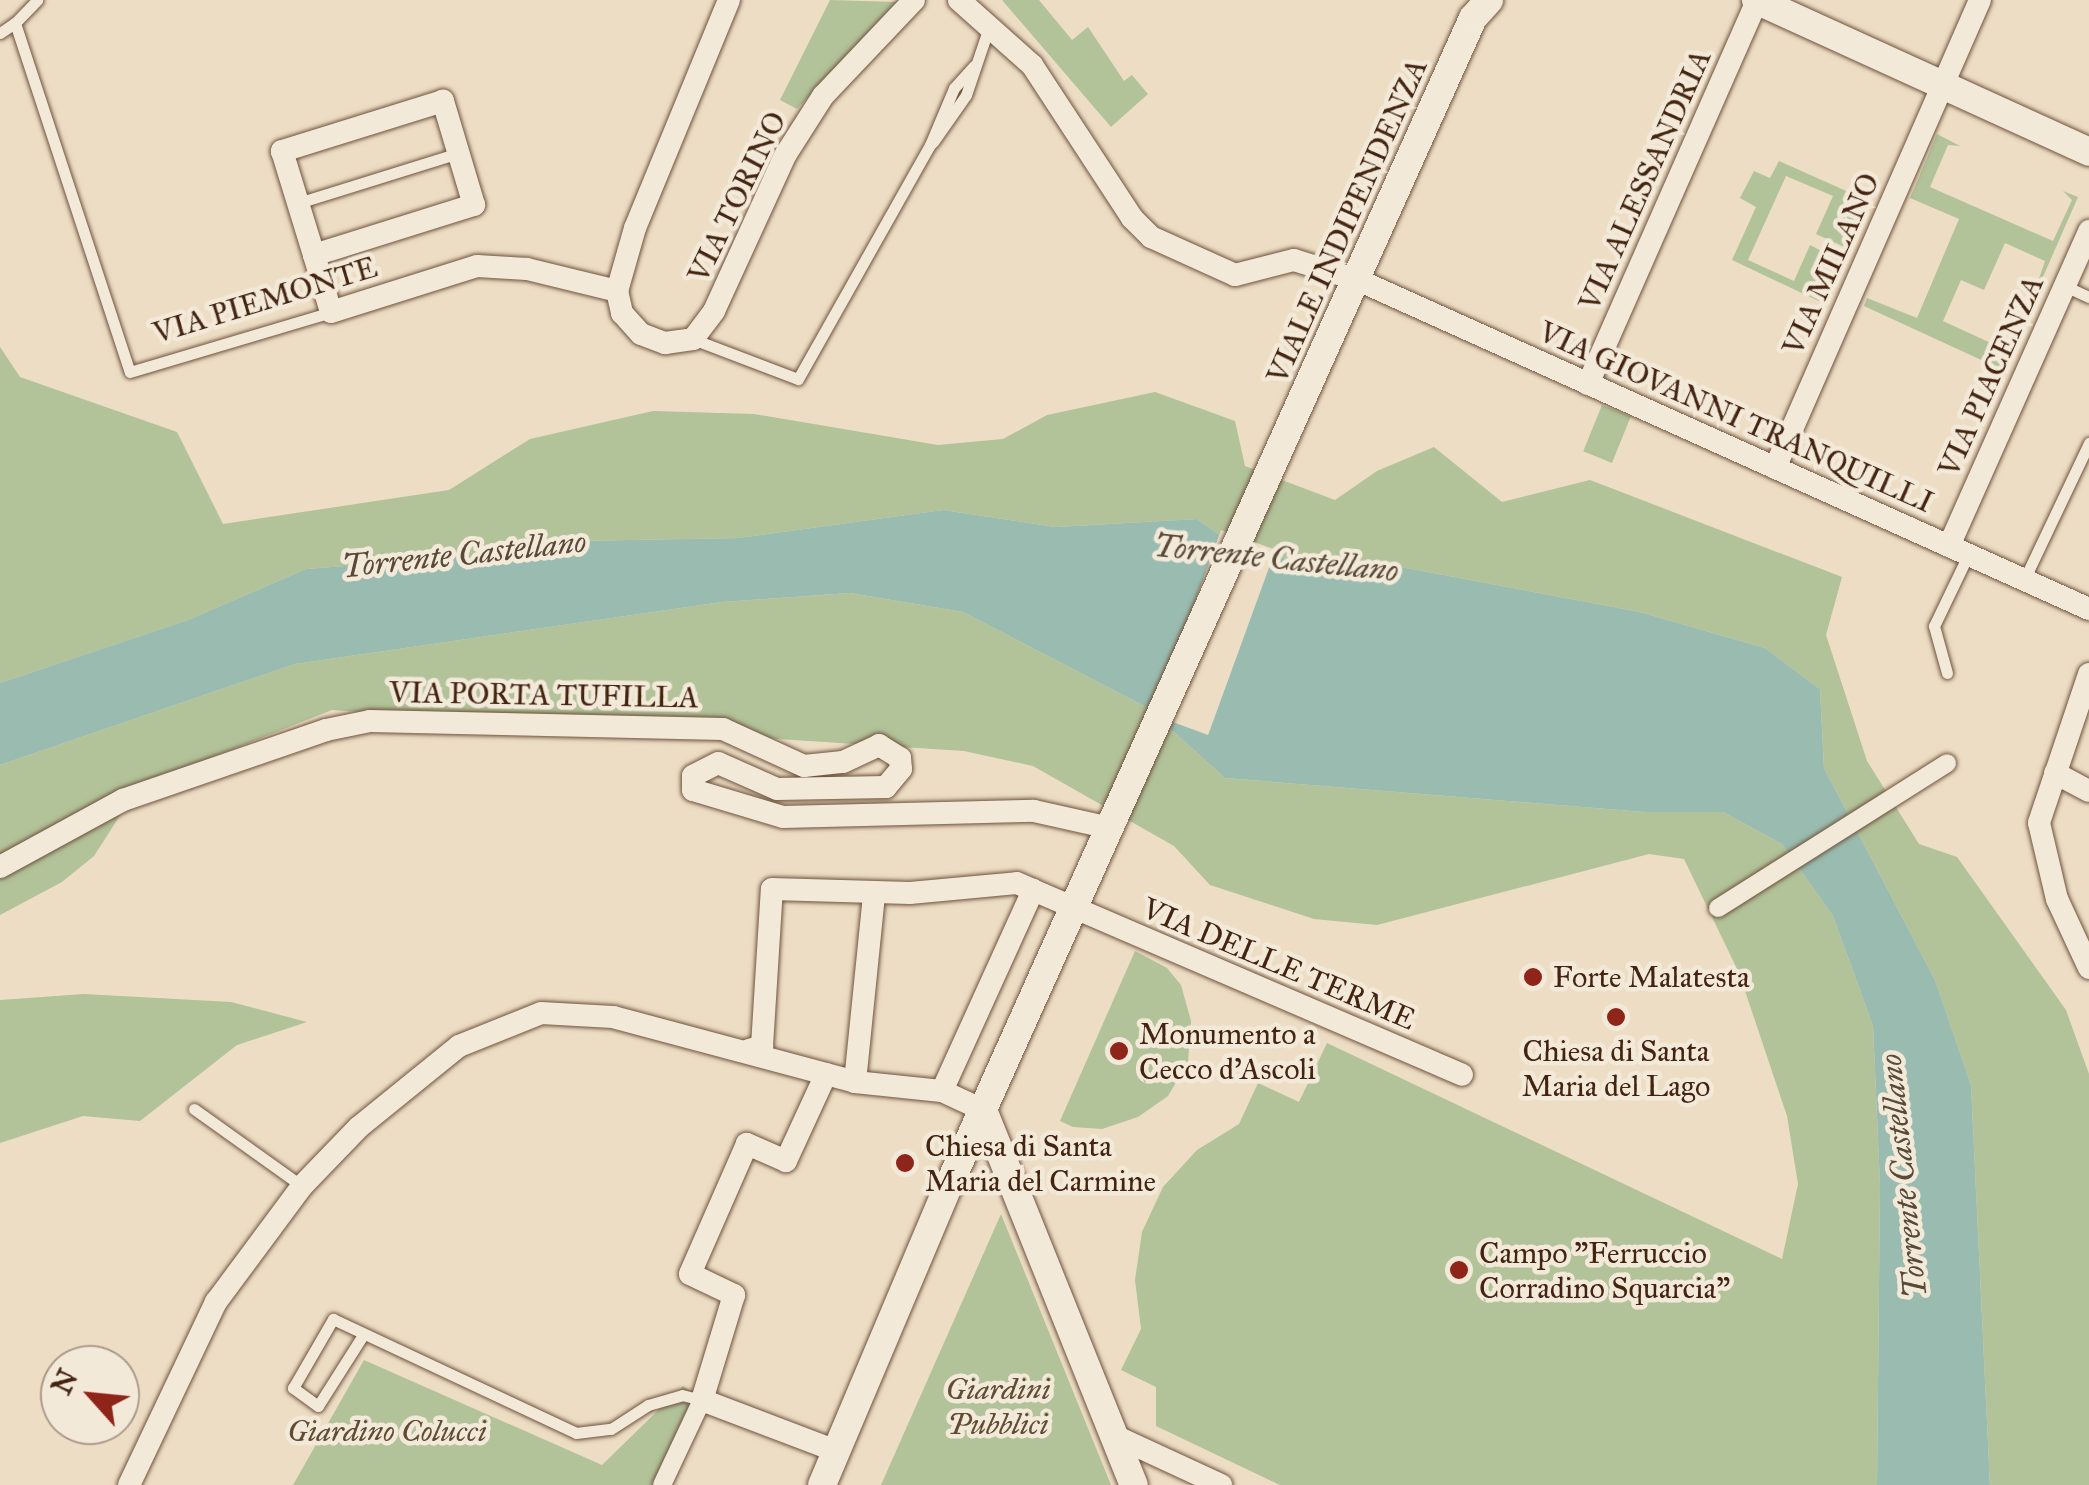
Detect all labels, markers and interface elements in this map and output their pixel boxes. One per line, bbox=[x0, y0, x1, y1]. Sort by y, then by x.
street label: VIA ALESSANDRIA bbox=[1571, 44, 1719, 316]
street label: VIALE INDIPENDENZA bbox=[1259, 53, 1435, 389]
street label: VIA TORINO bbox=[680, 106, 794, 288]
street label: VIA MILANO bbox=[1775, 167, 1887, 361]
street label: VIA PIEMONTE bbox=[149, 249, 381, 351]
street label: VIA PIACENZA bbox=[1931, 270, 2051, 482]
street label: VIA GIOVANNI TRANQUILLI bbox=[1533, 314, 1939, 520]
water label: Torrente Castellano bbox=[340, 523, 588, 587]
water label: Torrente Castellano bbox=[1152, 527, 1400, 591]
street label: VIA PORTA TUFILLA bbox=[389, 674, 699, 716]
street label: VIA DELLE TERME bbox=[1137, 890, 1421, 1038]
place label: Forte Malatesta bbox=[1553, 959, 1750, 995]
marker: Forte Malatesta bbox=[1522, 966, 1544, 988]
marker: Chiesa di Santa Maria del Lago bbox=[1605, 1006, 1627, 1028]
place label: Monumento a Cecco d'Ascoli bbox=[1139, 1016, 1316, 1086]
place label: Chiesa di Santa Maria del Lago bbox=[1522, 1033, 1710, 1104]
marker: Monumento a Cecco d'Ascoli bbox=[1108, 1040, 1130, 1062]
water label: Torrente Castellano bbox=[1872, 1052, 1936, 1300]
place label: Chiesa di Santa Maria del Carmine bbox=[925, 1128, 1156, 1198]
marker: Chiesa di Santa Maria del Carmine bbox=[894, 1152, 916, 1174]
place label: Campo "Ferruccio Corradino Squarcia" bbox=[1479, 1235, 1730, 1306]
marker: Campo "Ferruccio Corradino Squarcia" bbox=[1448, 1259, 1470, 1281]
north arrow bbox=[40, 1345, 140, 1445]
text: N bbox=[44, 1364, 86, 1401]
park label: Giardini Pubblici bbox=[946, 1371, 1050, 1442]
park label: Giardino Colucci bbox=[287, 1413, 487, 1449]

